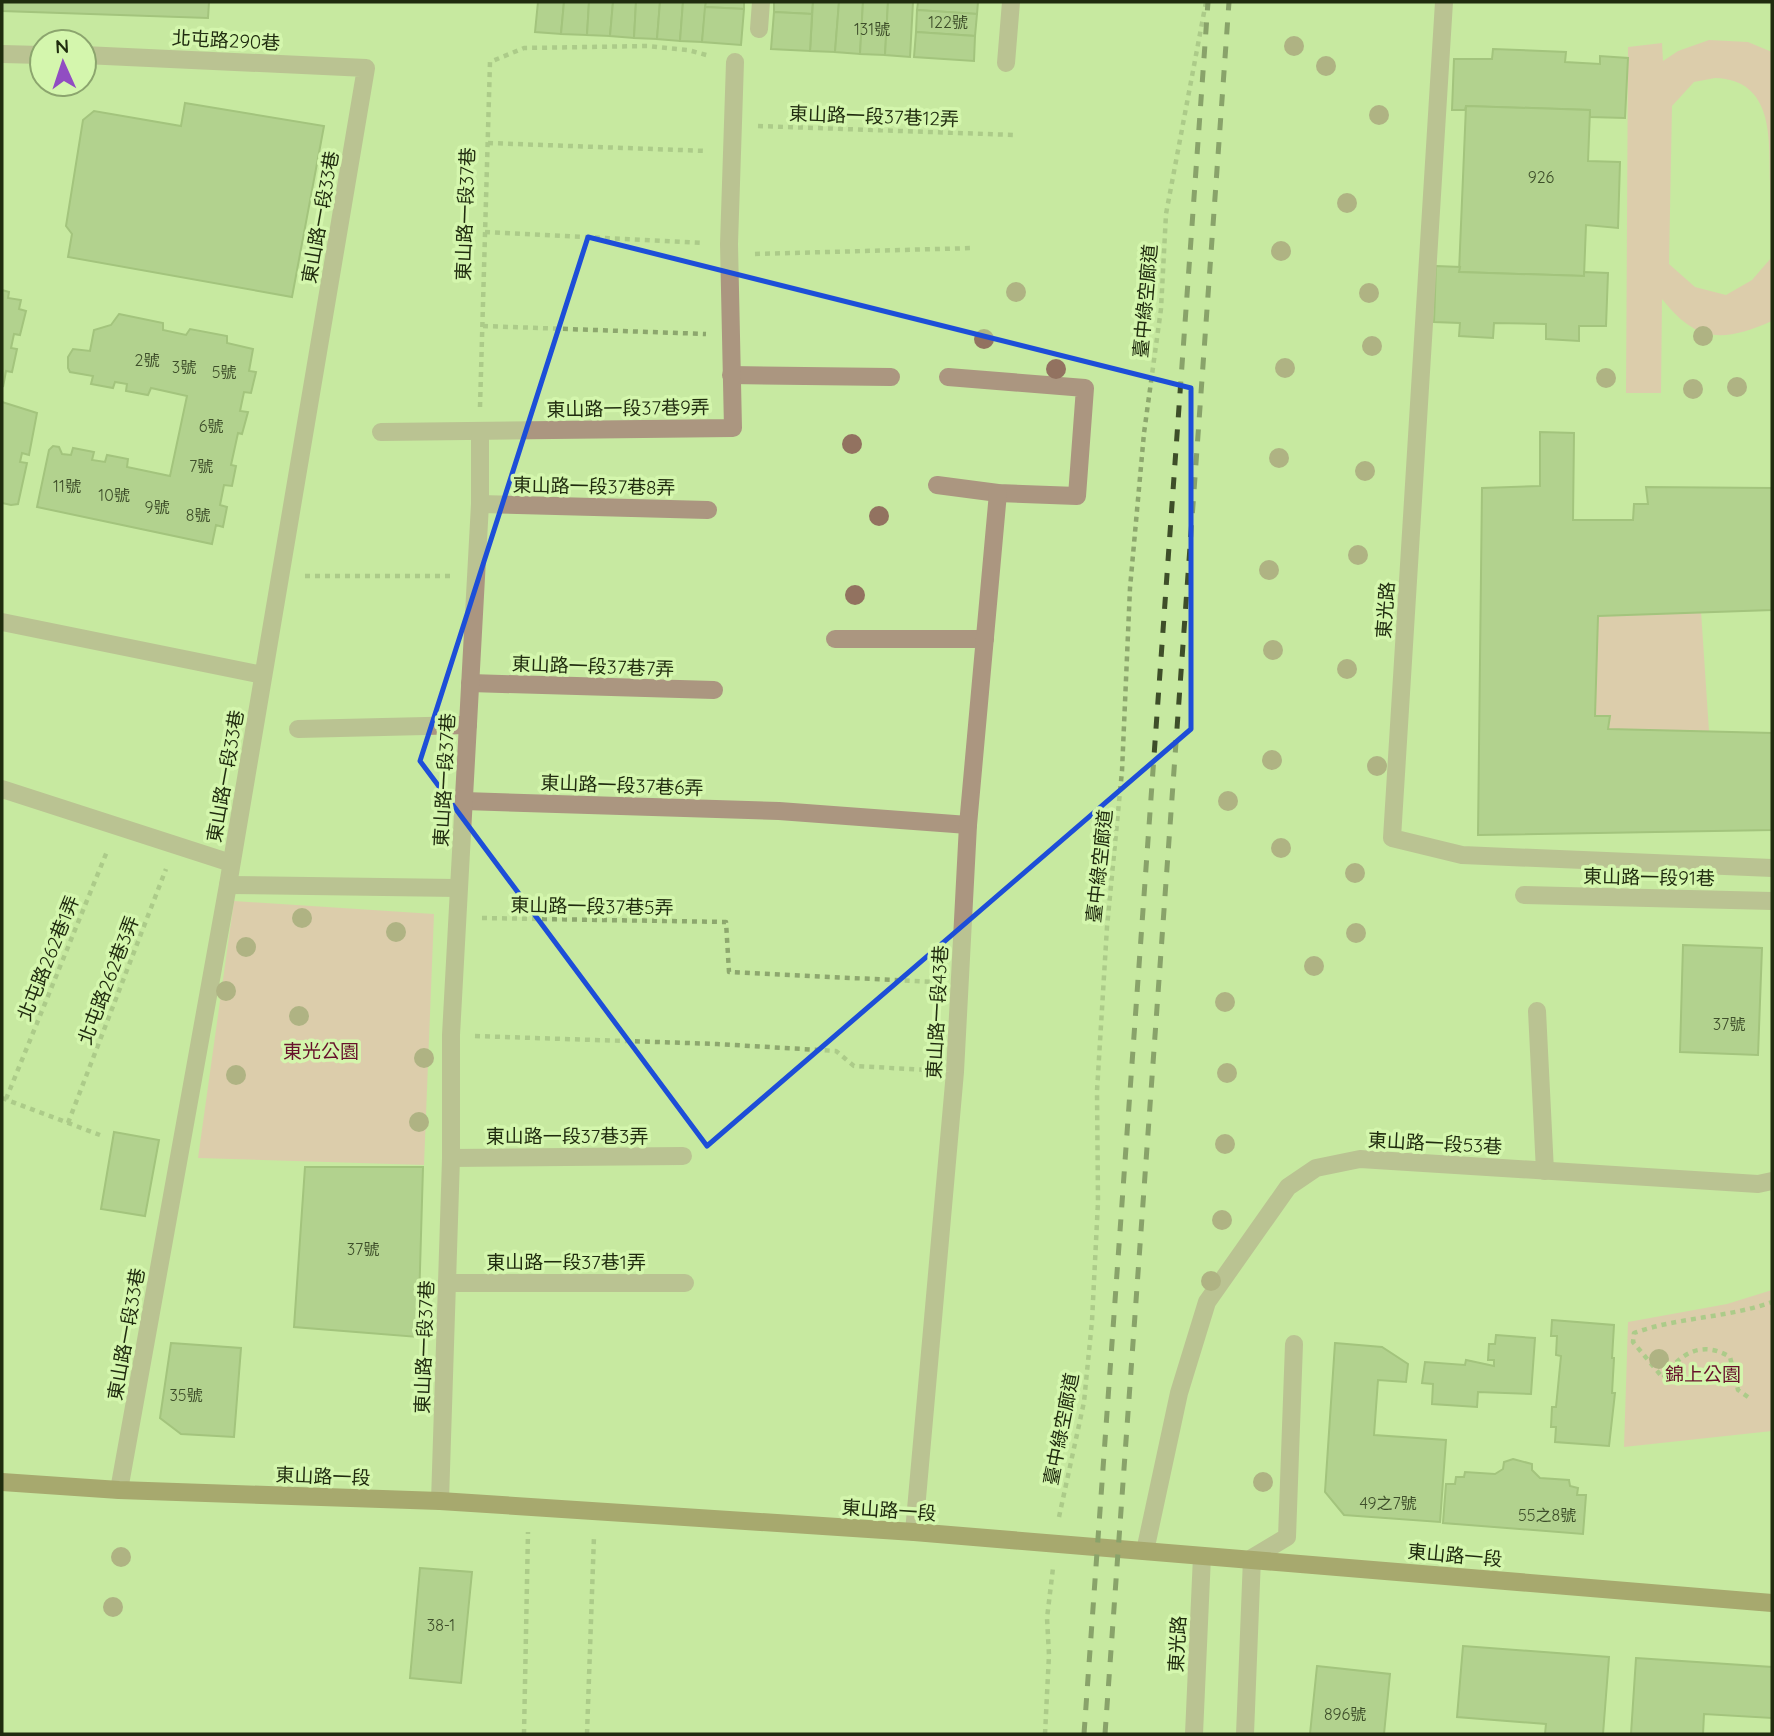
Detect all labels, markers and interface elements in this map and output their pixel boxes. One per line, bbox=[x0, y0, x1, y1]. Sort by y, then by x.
house number: 122號 bbox=[928, 12, 968, 32]
house number: 131號 bbox=[854, 19, 890, 39]
street label: 北屯路290巷 bbox=[171, 25, 281, 55]
north arrow bbox=[28, 28, 98, 98]
text: N bbox=[55, 34, 70, 58]
street label: 東山路一段37巷12弄 bbox=[789, 101, 959, 131]
street label: 東山路一段37巷 bbox=[451, 147, 479, 281]
street label: 東山路一段33巷 bbox=[297, 149, 343, 285]
house number: 926 bbox=[1528, 167, 1555, 187]
street label: 臺中綠空廊道 bbox=[1128, 243, 1162, 359]
house number: 2號 bbox=[135, 350, 159, 370]
house number: 3號 bbox=[172, 357, 196, 377]
house number: 5號 bbox=[212, 362, 236, 382]
street label: 東山路一段37巷9弄 bbox=[546, 395, 710, 421]
house number: 6號 bbox=[199, 416, 223, 436]
house number: 7號 bbox=[189, 456, 213, 476]
street label: 東山路一段37巷8弄 bbox=[512, 473, 676, 499]
house number: 11號 bbox=[53, 476, 81, 496]
house number: 10號 bbox=[98, 485, 130, 505]
house number: 9號 bbox=[145, 497, 169, 517]
house number: 8號 bbox=[186, 505, 210, 525]
street label: 東光路 bbox=[1371, 581, 1399, 639]
street label: 東山路一段37巷7弄 bbox=[511, 651, 675, 681]
street label: 東山路一段33巷 bbox=[202, 708, 248, 844]
street label: 東山路一段37巷 bbox=[429, 713, 459, 847]
street label: 東山路一段37巷6弄 bbox=[540, 770, 704, 800]
street label: 臺中綠空廊道 bbox=[1081, 808, 1117, 924]
street label: 東山路一段91巷 bbox=[1583, 864, 1715, 890]
street label: 北屯路262巷1弄 bbox=[12, 892, 84, 1024]
street label: 東山路一段37巷5弄 bbox=[510, 893, 674, 919]
street label: 北屯路262巷3弄 bbox=[72, 912, 144, 1048]
street label: 東山路一段43巷 bbox=[922, 944, 952, 1080]
house number: 37號 bbox=[1713, 1014, 1745, 1034]
park label: 東光公園 bbox=[283, 1039, 359, 1063]
street label: 東山路一段37巷3弄 bbox=[486, 1124, 648, 1148]
street label: 東山路一段53巷 bbox=[1367, 1128, 1503, 1158]
house number: 37號 bbox=[347, 1239, 379, 1259]
street label: 東山路一段37巷1弄 bbox=[486, 1250, 646, 1274]
street label: 東山路一段33巷 bbox=[103, 1266, 149, 1402]
street label: 東山路一段37巷 bbox=[410, 1280, 438, 1414]
park label: 錦上公園 bbox=[1665, 1362, 1741, 1386]
street label: 臺中綠空廊道 bbox=[1038, 1371, 1084, 1487]
house number: 35號 bbox=[169, 1385, 203, 1405]
street label: 東山路一段 bbox=[275, 1462, 371, 1490]
house number: 49之7號 bbox=[1359, 1493, 1417, 1513]
street label: 東山路一段 bbox=[841, 1495, 937, 1525]
house number: 55之8號 bbox=[1518, 1505, 1576, 1525]
street label: 東山路一段 bbox=[1407, 1539, 1503, 1571]
house number: 38-1 bbox=[427, 1615, 455, 1635]
street label: 東光路 bbox=[1164, 1615, 1190, 1673]
house number: 896號 bbox=[1324, 1704, 1366, 1724]

